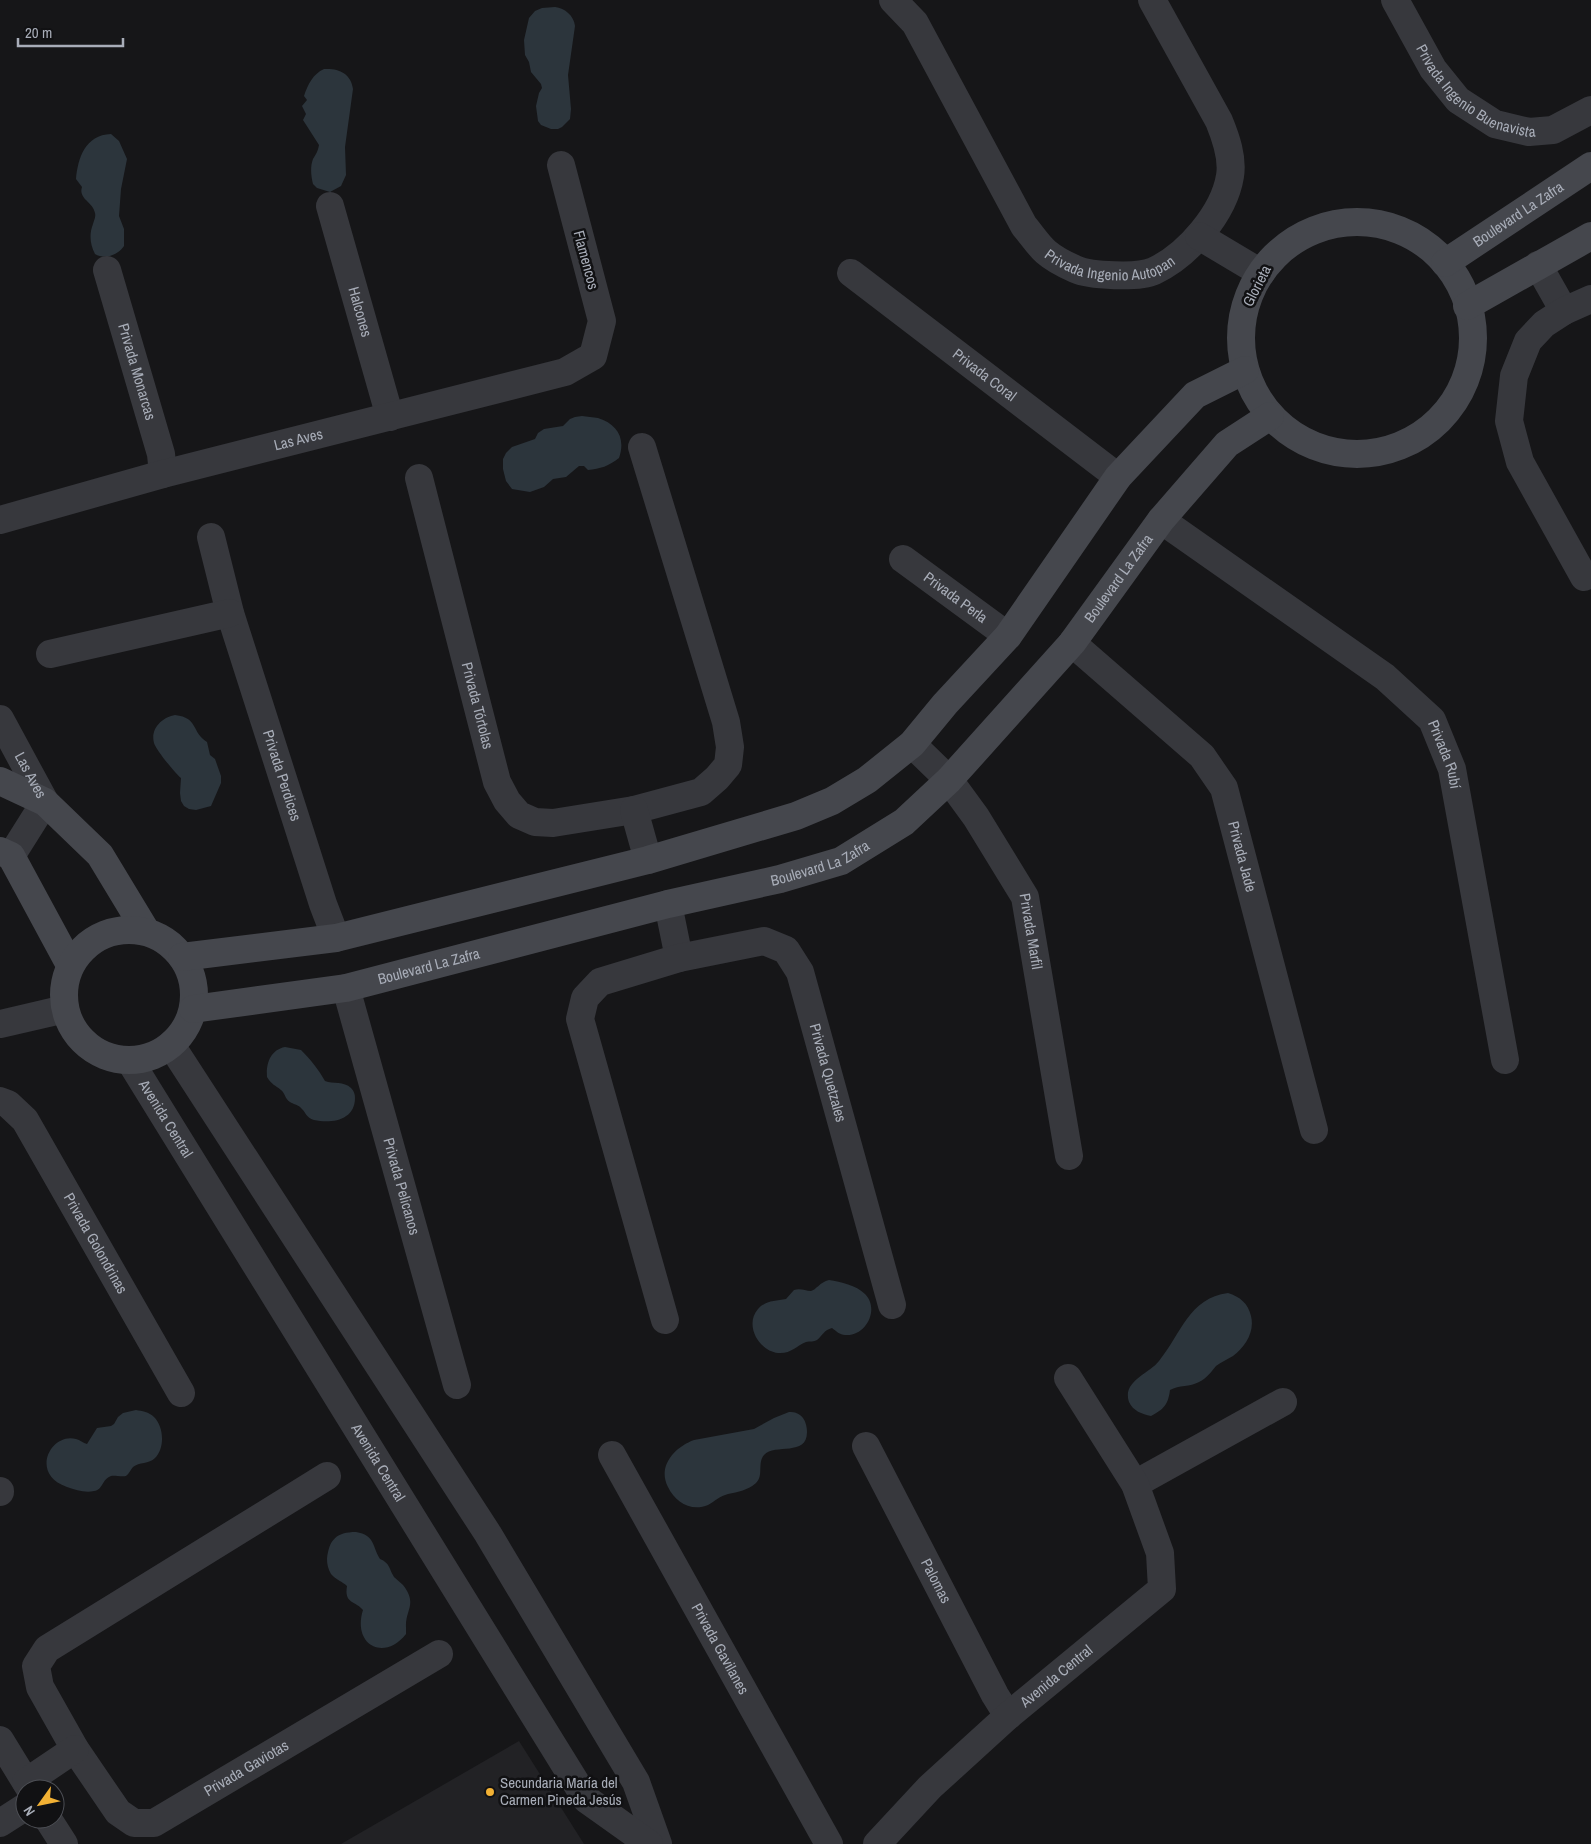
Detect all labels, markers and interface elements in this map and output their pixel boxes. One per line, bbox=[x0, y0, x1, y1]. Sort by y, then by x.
scale bar bbox=[18, 15, 122, 47]
text: 20 m bbox=[25, 22, 52, 43]
street label: Privada Ingenio Buenavista bbox=[1411, 40, 1536, 142]
street label: Boulevard La Zafra bbox=[1469, 176, 1568, 252]
street label: Flamencos bbox=[569, 228, 604, 292]
street label: Privada Ingenio Autopan bbox=[1041, 244, 1179, 285]
street label: Glorieta bbox=[1237, 261, 1276, 310]
street label: Halcones bbox=[343, 284, 378, 339]
street label: Privada Monarcas bbox=[113, 321, 161, 422]
street label: Privada Coral bbox=[949, 343, 1021, 406]
street label: Las Aves bbox=[272, 423, 325, 455]
street label: Boulevard La Zafra bbox=[1079, 529, 1158, 627]
street label: Privada Perla bbox=[919, 567, 992, 628]
street label: Privada Tórtolas bbox=[457, 660, 499, 751]
street label: Privada Rubí bbox=[1423, 717, 1466, 791]
street label: Privada Perdices bbox=[258, 727, 307, 824]
street label: Las Aves bbox=[10, 748, 52, 802]
street label: Privada Jade bbox=[1223, 819, 1262, 894]
street label: Boulevard La Zafra bbox=[769, 835, 873, 891]
street label: Privada Marfil bbox=[1015, 892, 1048, 971]
street label: Boulevard La Zafra bbox=[375, 943, 482, 989]
street label: Privada Quetzales bbox=[805, 1021, 852, 1124]
street label: Avenida Central bbox=[134, 1075, 198, 1162]
street label: Privada Pelicanos bbox=[378, 1135, 426, 1237]
street label: Privada Golondrinas bbox=[59, 1189, 133, 1297]
street label: Avenida Central bbox=[346, 1418, 411, 1505]
street label: Palomas bbox=[916, 1555, 957, 1607]
street label: Privada Gavilanes bbox=[687, 1599, 754, 1698]
street label: Avenida Central bbox=[1015, 1640, 1097, 1712]
street label: Privada Gaviotas bbox=[200, 1735, 292, 1801]
place label: Secundaria María del Carmen Pineda Jesús bbox=[500, 1772, 622, 1810]
north arrow bbox=[15, 1779, 65, 1829]
marker: Secundaria María del Carmen Pineda Jesús bbox=[484, 1786, 496, 1798]
text: N bbox=[19, 1803, 39, 1819]

